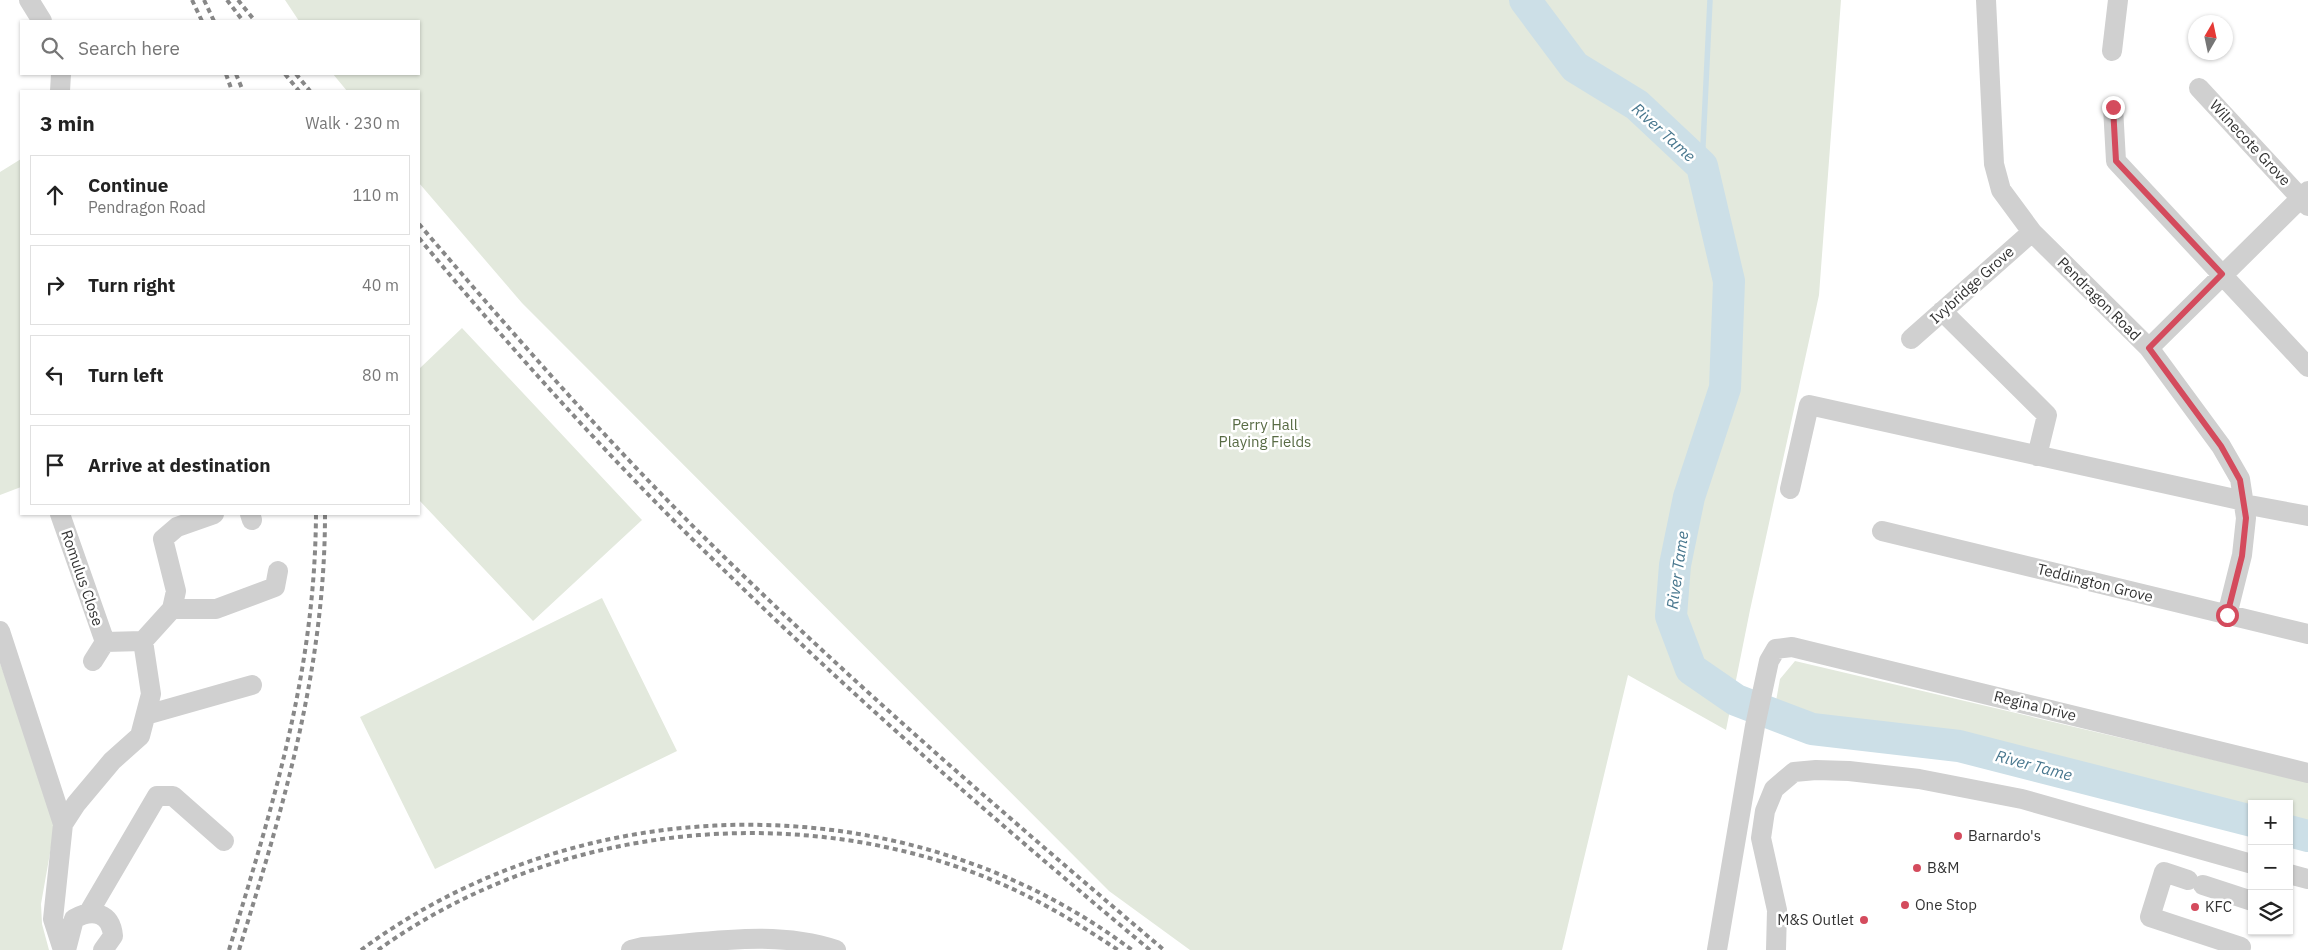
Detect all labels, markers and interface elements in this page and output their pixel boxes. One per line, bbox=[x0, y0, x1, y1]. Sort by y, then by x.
north arrow bbox=[2188, 15, 2233, 60]
search box bbox=[20, 20, 420, 75]
icon: search bbox=[38, 34, 66, 62]
text: Search here bbox=[78, 36, 180, 60]
route end bbox=[2102, 96, 2125, 119]
street label: Wilnecote Grove bbox=[2206, 96, 2295, 190]
water label: River Tame bbox=[1628, 98, 1700, 166]
text: 3 min bbox=[40, 109, 95, 137]
text: Walk · 230 m bbox=[305, 113, 400, 133]
text: Continue bbox=[88, 173, 168, 197]
icon: ahead bbox=[41, 181, 69, 209]
text: 110 m bbox=[352, 185, 399, 205]
text: Pendragon Road bbox=[88, 197, 206, 217]
street label: Ivybridge Grove bbox=[1926, 242, 2018, 327]
street label: Pendragon Road bbox=[2054, 253, 2145, 344]
icon: right bbox=[41, 271, 69, 299]
text: Turn right bbox=[88, 273, 175, 297]
text: 40 m bbox=[362, 275, 399, 295]
icon: left bbox=[41, 361, 69, 389]
text: Turn left bbox=[88, 363, 164, 387]
text: 80 m bbox=[362, 365, 399, 385]
park label: Perry Hall Playing Fields bbox=[1219, 415, 1311, 451]
icon: arrive bbox=[41, 451, 69, 479]
text: Arrive at destination bbox=[88, 453, 271, 477]
street label: Romulus Close bbox=[57, 527, 108, 628]
water label: River Tame bbox=[1662, 530, 1692, 610]
street label: Teddington Grove bbox=[2035, 559, 2155, 606]
route start bbox=[2216, 604, 2239, 627]
street label: Regina Drive bbox=[1992, 686, 2078, 725]
water label: River Tame bbox=[1993, 745, 2075, 785]
map controls bbox=[2248, 800, 2293, 935]
button: + bbox=[2248, 800, 2293, 845]
place label: Barnardo's bbox=[1968, 826, 2041, 845]
marker: Barnardo's bbox=[1952, 830, 1964, 842]
button: − bbox=[2248, 845, 2293, 890]
place label: B&M bbox=[1927, 858, 1959, 877]
marker: B&M bbox=[1911, 862, 1923, 874]
button: layers bbox=[2248, 890, 2293, 935]
place label: One Stop bbox=[1915, 895, 1977, 914]
place label: KFC bbox=[2205, 897, 2232, 916]
marker: One Stop bbox=[1899, 899, 1911, 911]
marker: KFC bbox=[2189, 901, 2201, 913]
place label: M&S Outlet bbox=[1777, 910, 1854, 929]
marker: M&S Outlet bbox=[1858, 914, 1870, 926]

